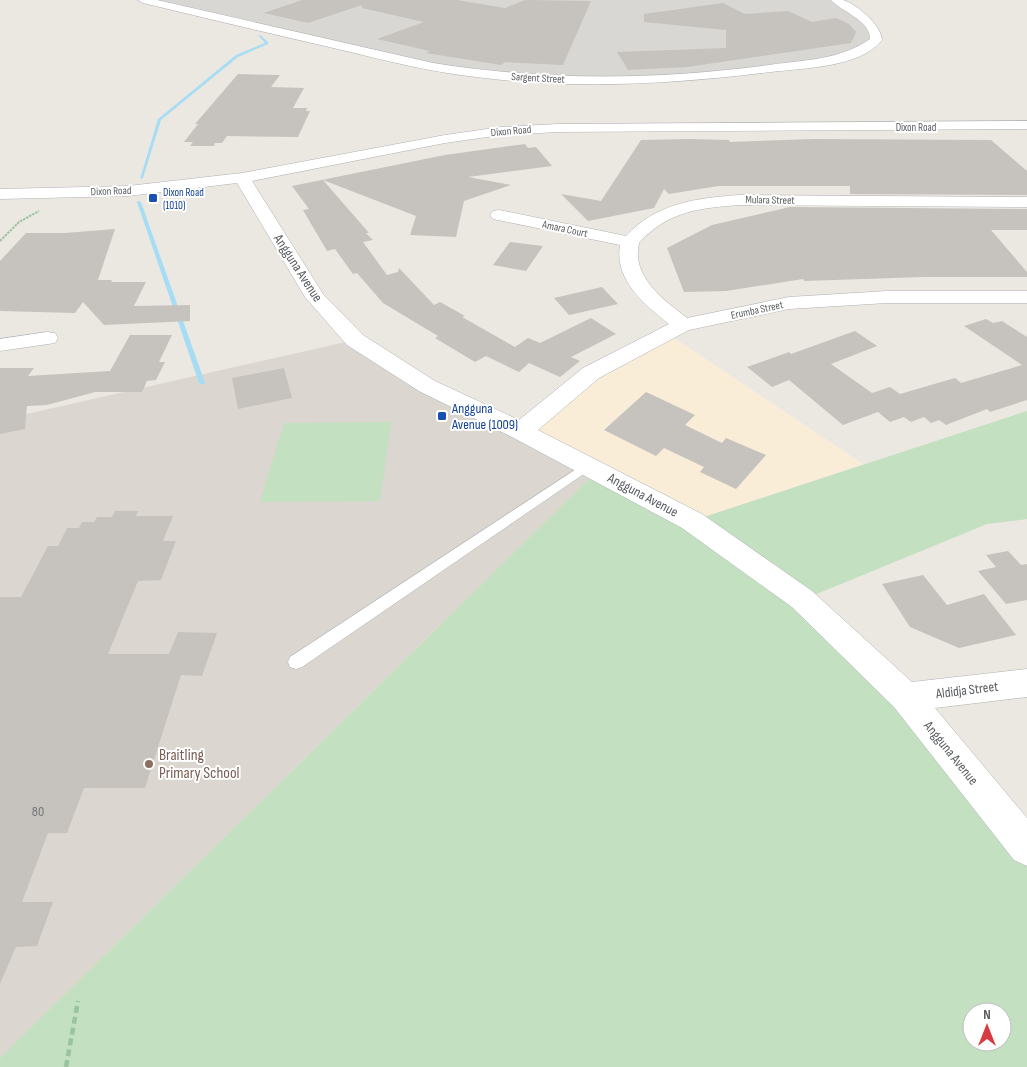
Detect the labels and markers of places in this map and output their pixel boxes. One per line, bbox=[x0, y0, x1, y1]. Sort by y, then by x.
place label: Dixon Road (1010) bbox=[163, 186, 204, 212]
marker: Dixon Road (1010) bbox=[147, 192, 159, 204]
place label: Angguna Avenue (1009) bbox=[451, 400, 518, 433]
marker: Angguna Avenue (1009) bbox=[436, 410, 448, 422]
place label: Braitling Primary School bbox=[159, 746, 240, 783]
marker: Braitling Primary School bbox=[143, 758, 155, 770]

